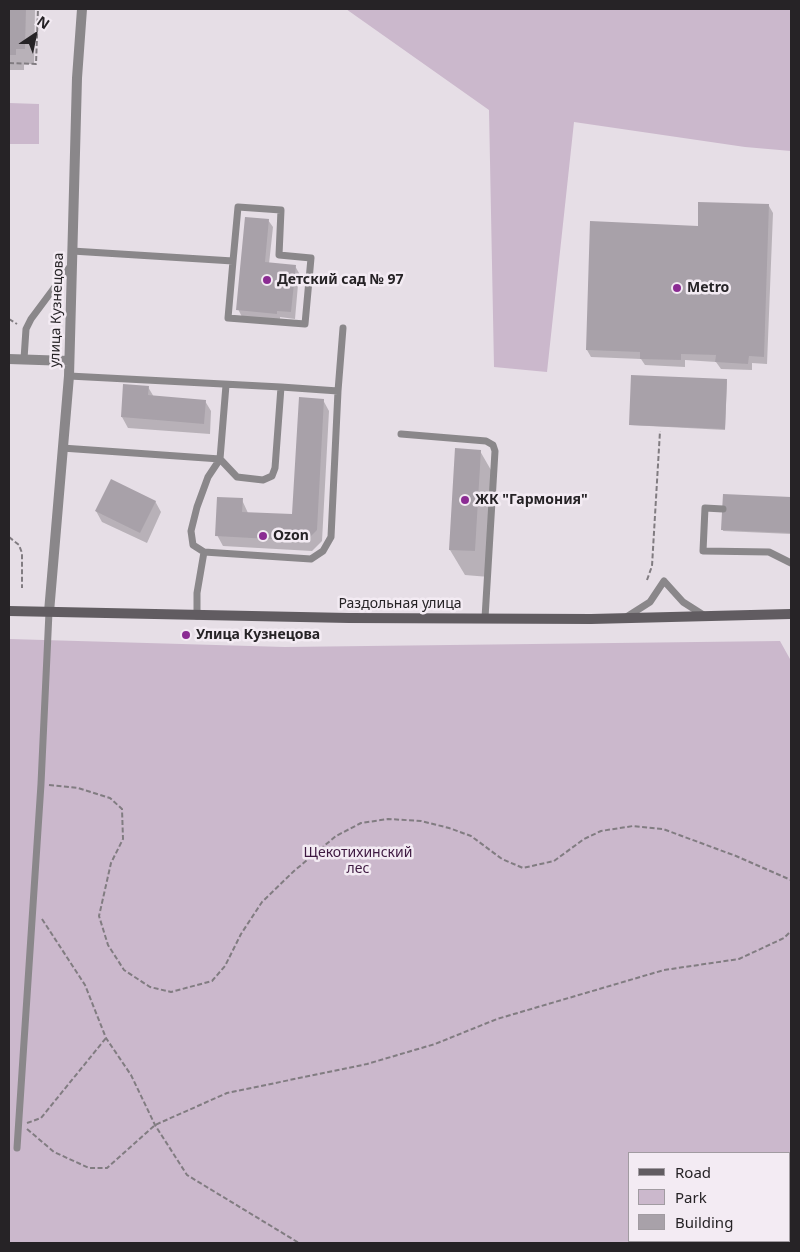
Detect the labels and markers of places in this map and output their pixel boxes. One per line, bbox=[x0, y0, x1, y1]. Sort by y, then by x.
place label: Детский сад № 97 bbox=[277, 272, 404, 288]
marker: Детский сад № 97 bbox=[261, 274, 273, 286]
place label: Metro bbox=[687, 280, 729, 296]
marker: Metro bbox=[671, 282, 683, 294]
place label: ЖК "Гармония" bbox=[475, 492, 588, 508]
marker: ЖК "Гармония" bbox=[459, 494, 471, 506]
place label: Ozon bbox=[273, 528, 309, 544]
marker: Ozon bbox=[257, 530, 269, 542]
place label: Улица Кузнецова bbox=[196, 627, 320, 643]
marker: Улица Кузнецова bbox=[180, 629, 192, 641]

